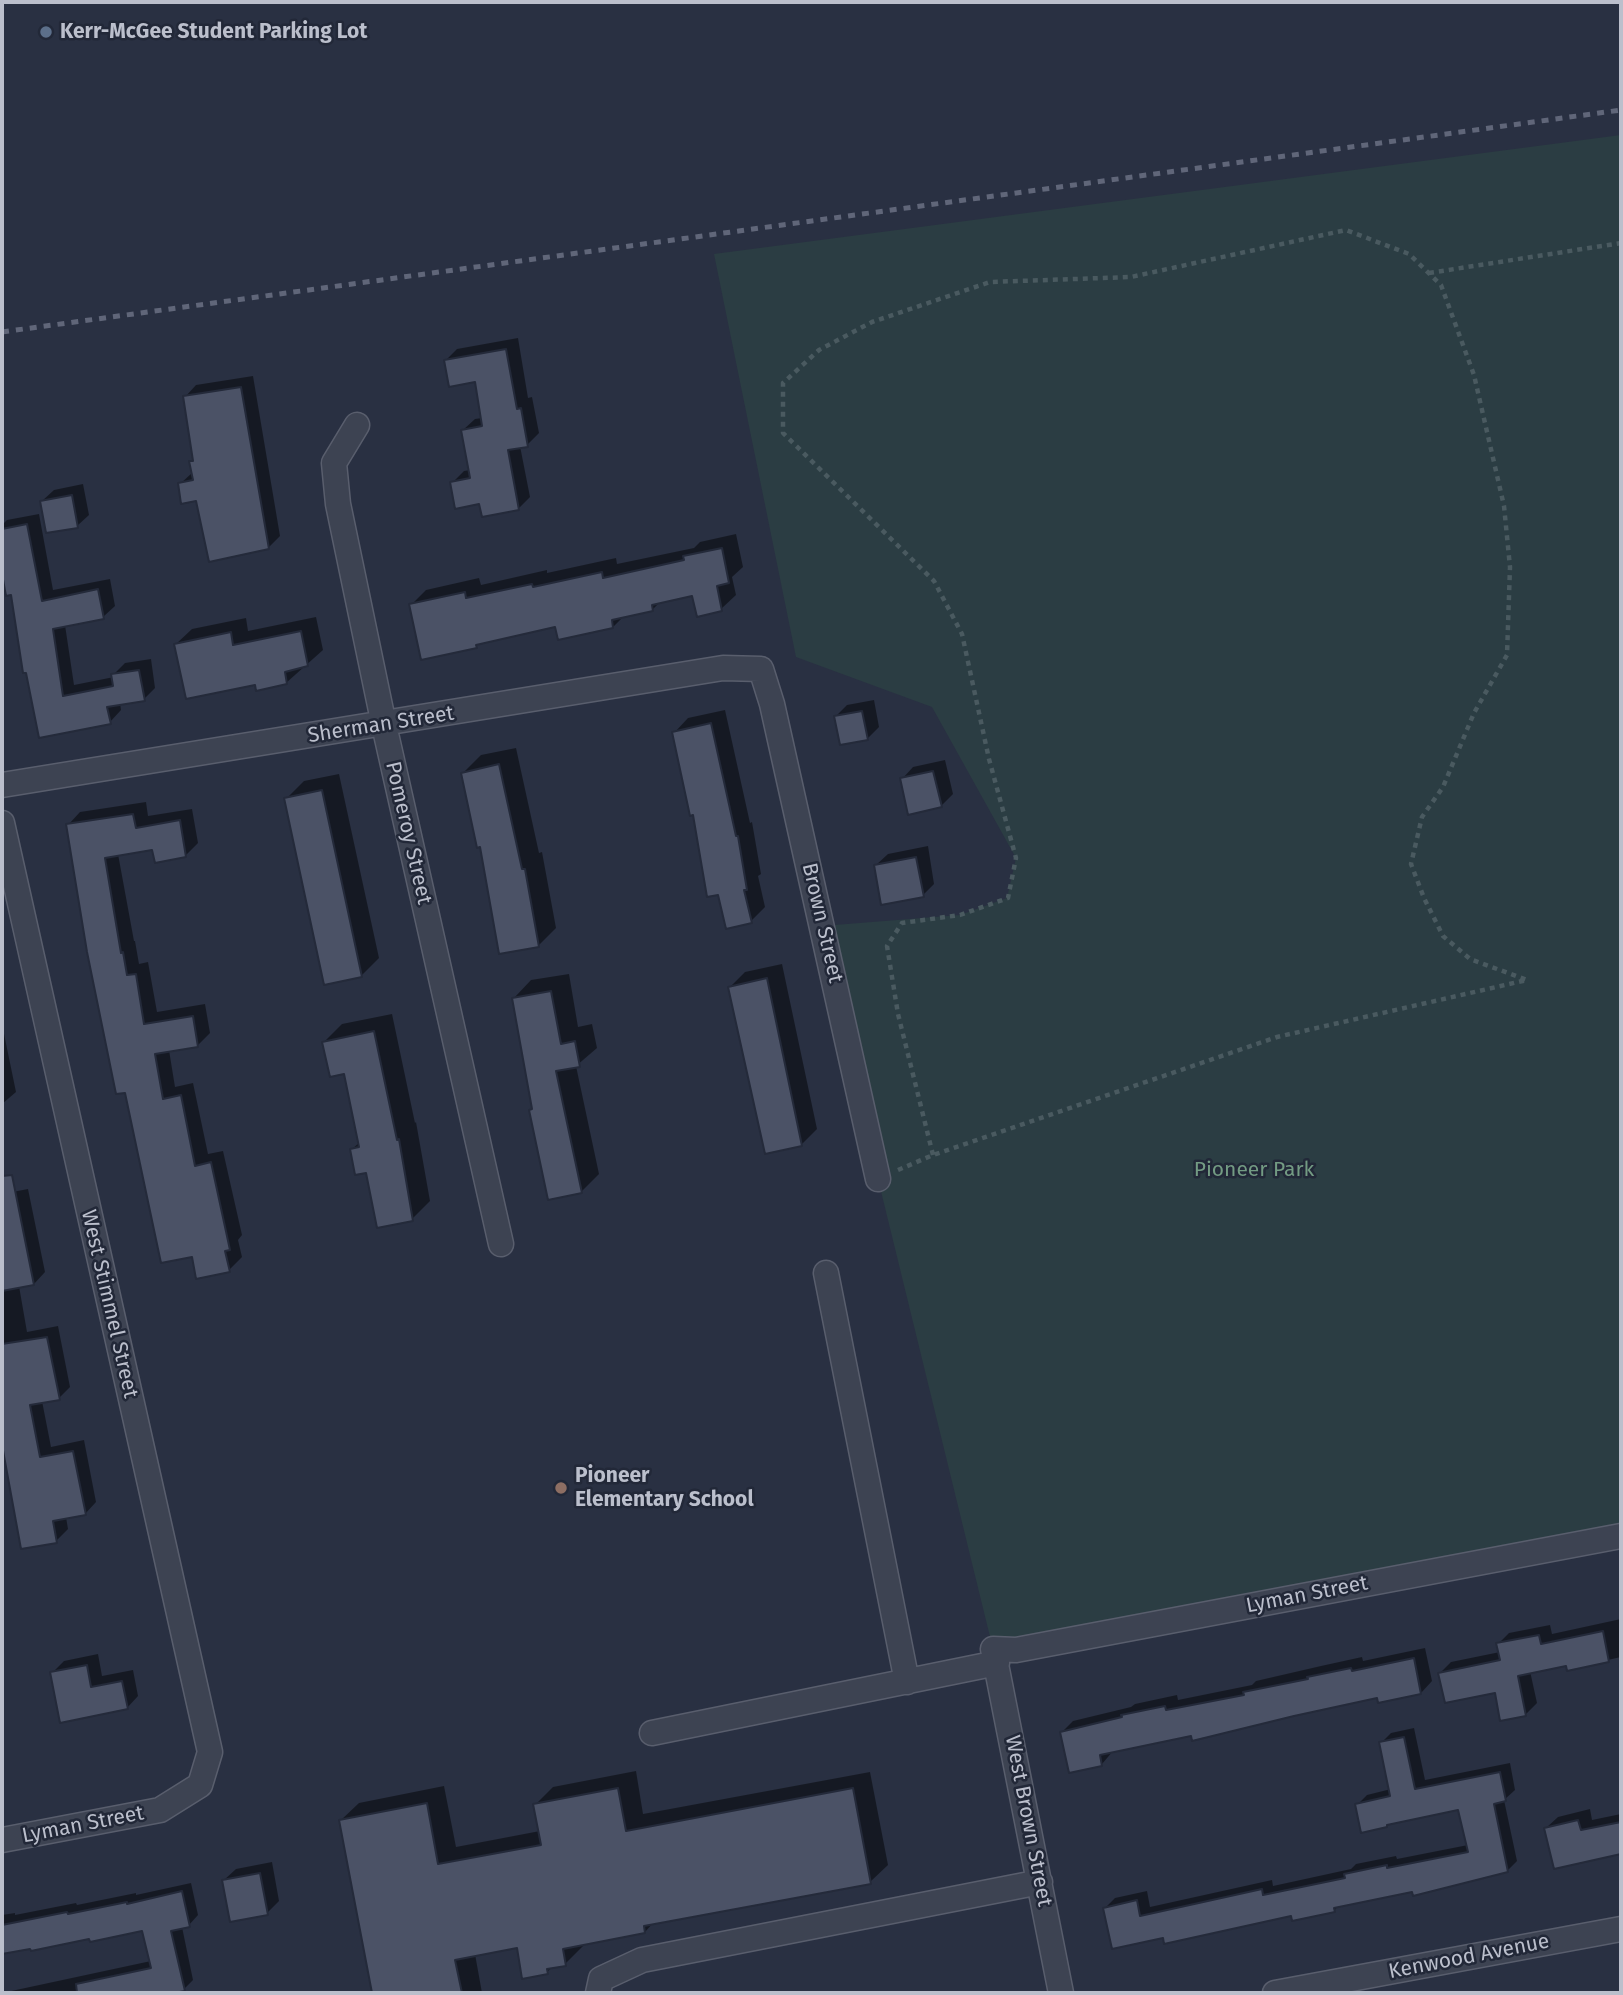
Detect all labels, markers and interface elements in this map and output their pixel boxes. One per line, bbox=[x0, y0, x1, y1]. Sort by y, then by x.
place label: Kerr-McGee Student Parking Lot bbox=[60, 19, 367, 45]
marker: Kerr-McGee Student Parking Lot bbox=[38, 24, 54, 40]
street label: Sherman Street bbox=[306, 701, 456, 749]
street label: Pomeroy Street bbox=[379, 759, 437, 907]
street label: Brown Street bbox=[796, 861, 848, 985]
park label: Pioneer Park bbox=[1194, 1157, 1314, 1183]
street label: West Stimmel Street bbox=[75, 1207, 143, 1401]
place label: Pioneer Elementary School bbox=[575, 1463, 754, 1513]
marker: Pioneer Elementary School bbox=[553, 1480, 569, 1496]
street label: Lyman Street bbox=[1244, 1571, 1370, 1619]
street label: West Brown Street bbox=[999, 1733, 1057, 1909]
street label: Lyman Street bbox=[20, 1801, 146, 1849]
street label: Kenwood Avenue bbox=[1386, 1929, 1552, 1985]

